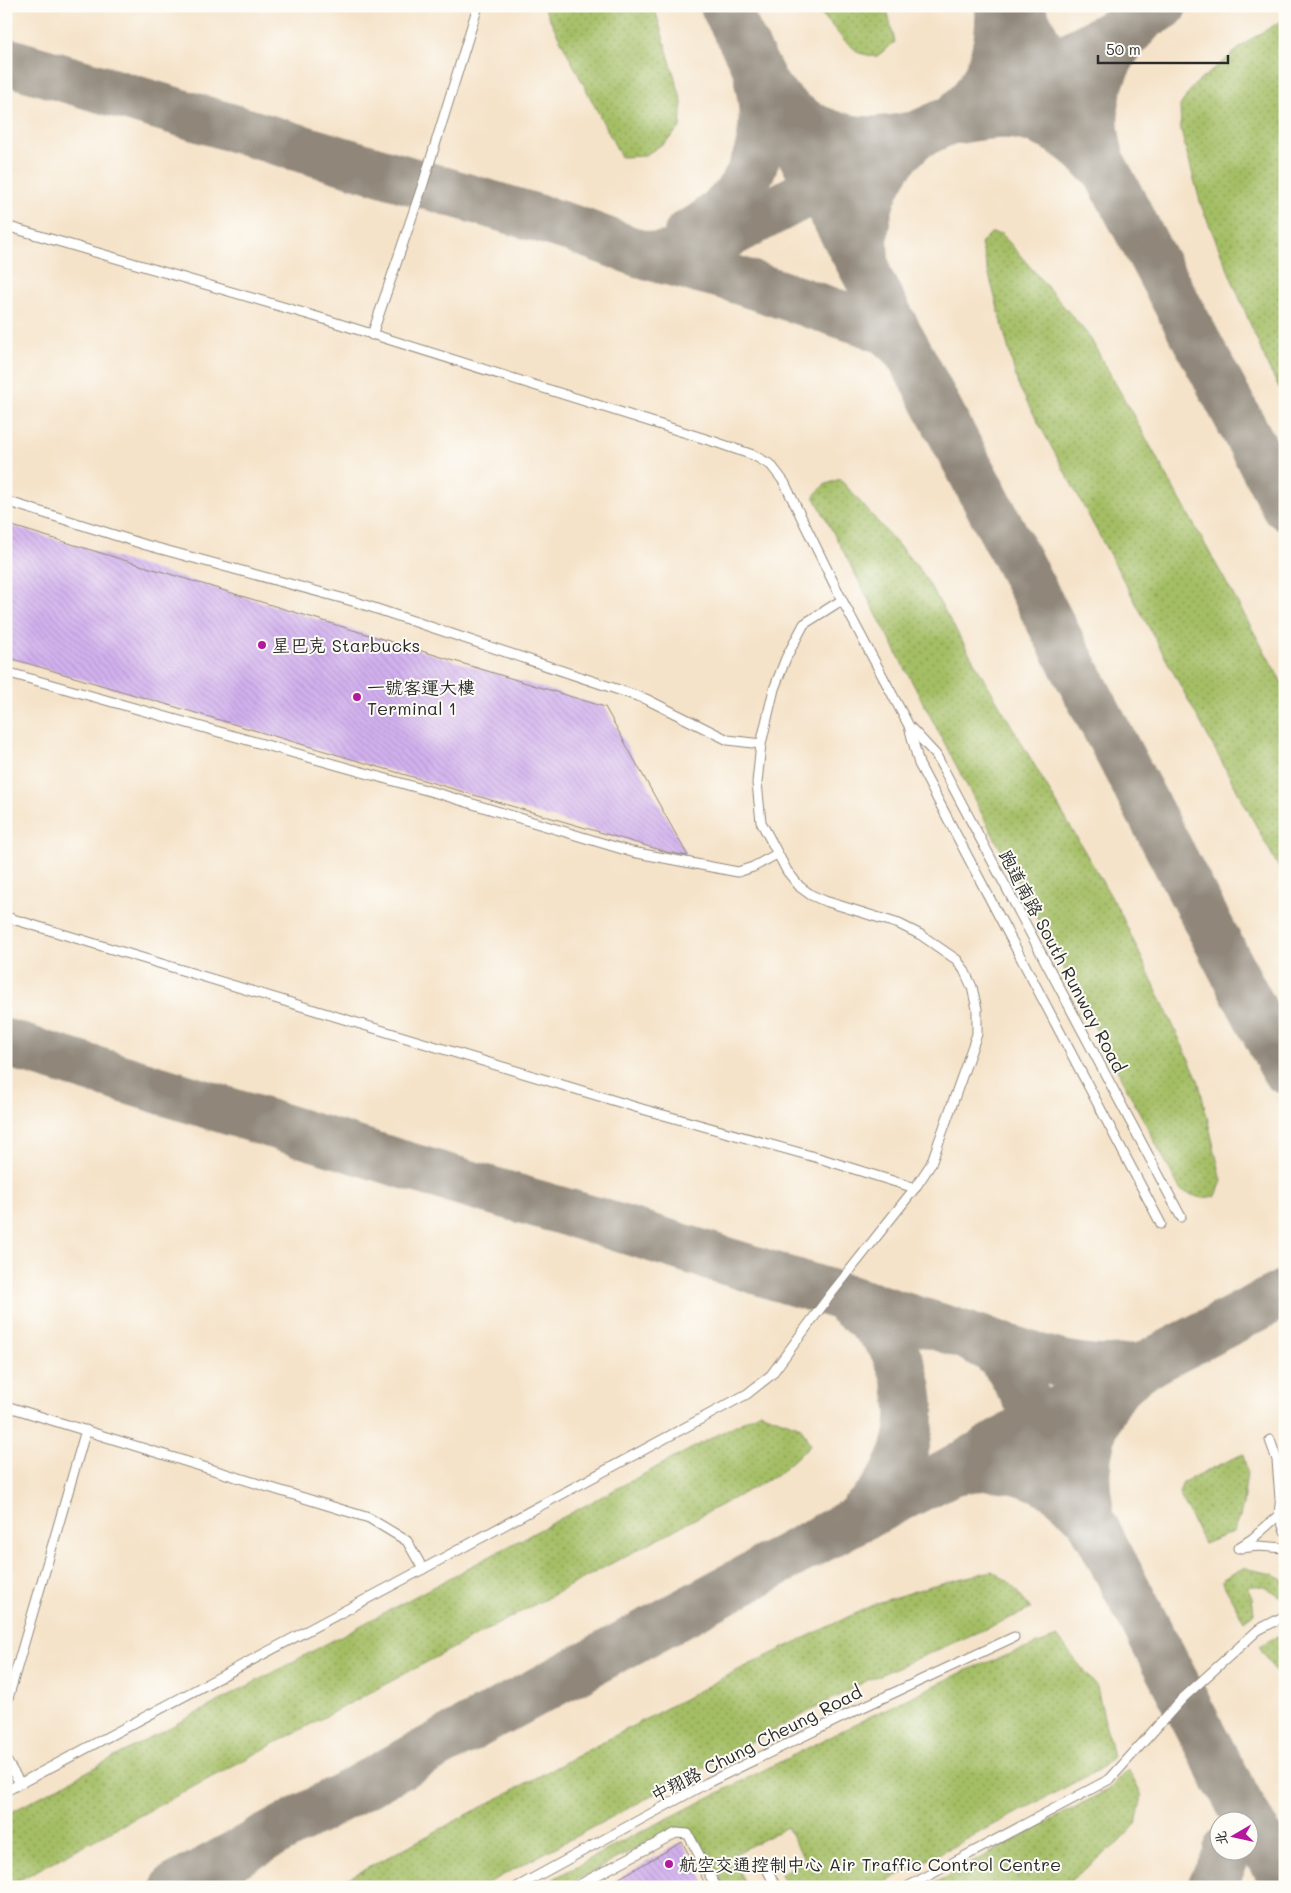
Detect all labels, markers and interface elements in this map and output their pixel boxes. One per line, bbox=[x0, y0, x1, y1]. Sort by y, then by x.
scale bar bbox=[1098, 32, 1228, 64]
text: 50 m bbox=[1106, 39, 1141, 59]
place label: 星巴克 Starbucks bbox=[272, 633, 420, 657]
marker: 星巴克 Starbucks bbox=[256, 639, 268, 651]
place label: 一號客運大樓 Terminal 1 bbox=[367, 675, 475, 720]
marker: 一號客運大樓 Terminal 1 bbox=[351, 691, 363, 703]
street label: 跑道南路 South Runway Road bbox=[994, 846, 1132, 1076]
street label: 中翔路 Chung Cheung Road bbox=[646, 1679, 866, 1807]
north arrow bbox=[1208, 1810, 1258, 1860]
text: 北 bbox=[1210, 1830, 1231, 1847]
place label: 航空交通控制中心 Air Traffic Control Centre bbox=[679, 1852, 1061, 1876]
marker: 航空交通控制中心 Air Traffic Control Centre bbox=[663, 1858, 675, 1870]

